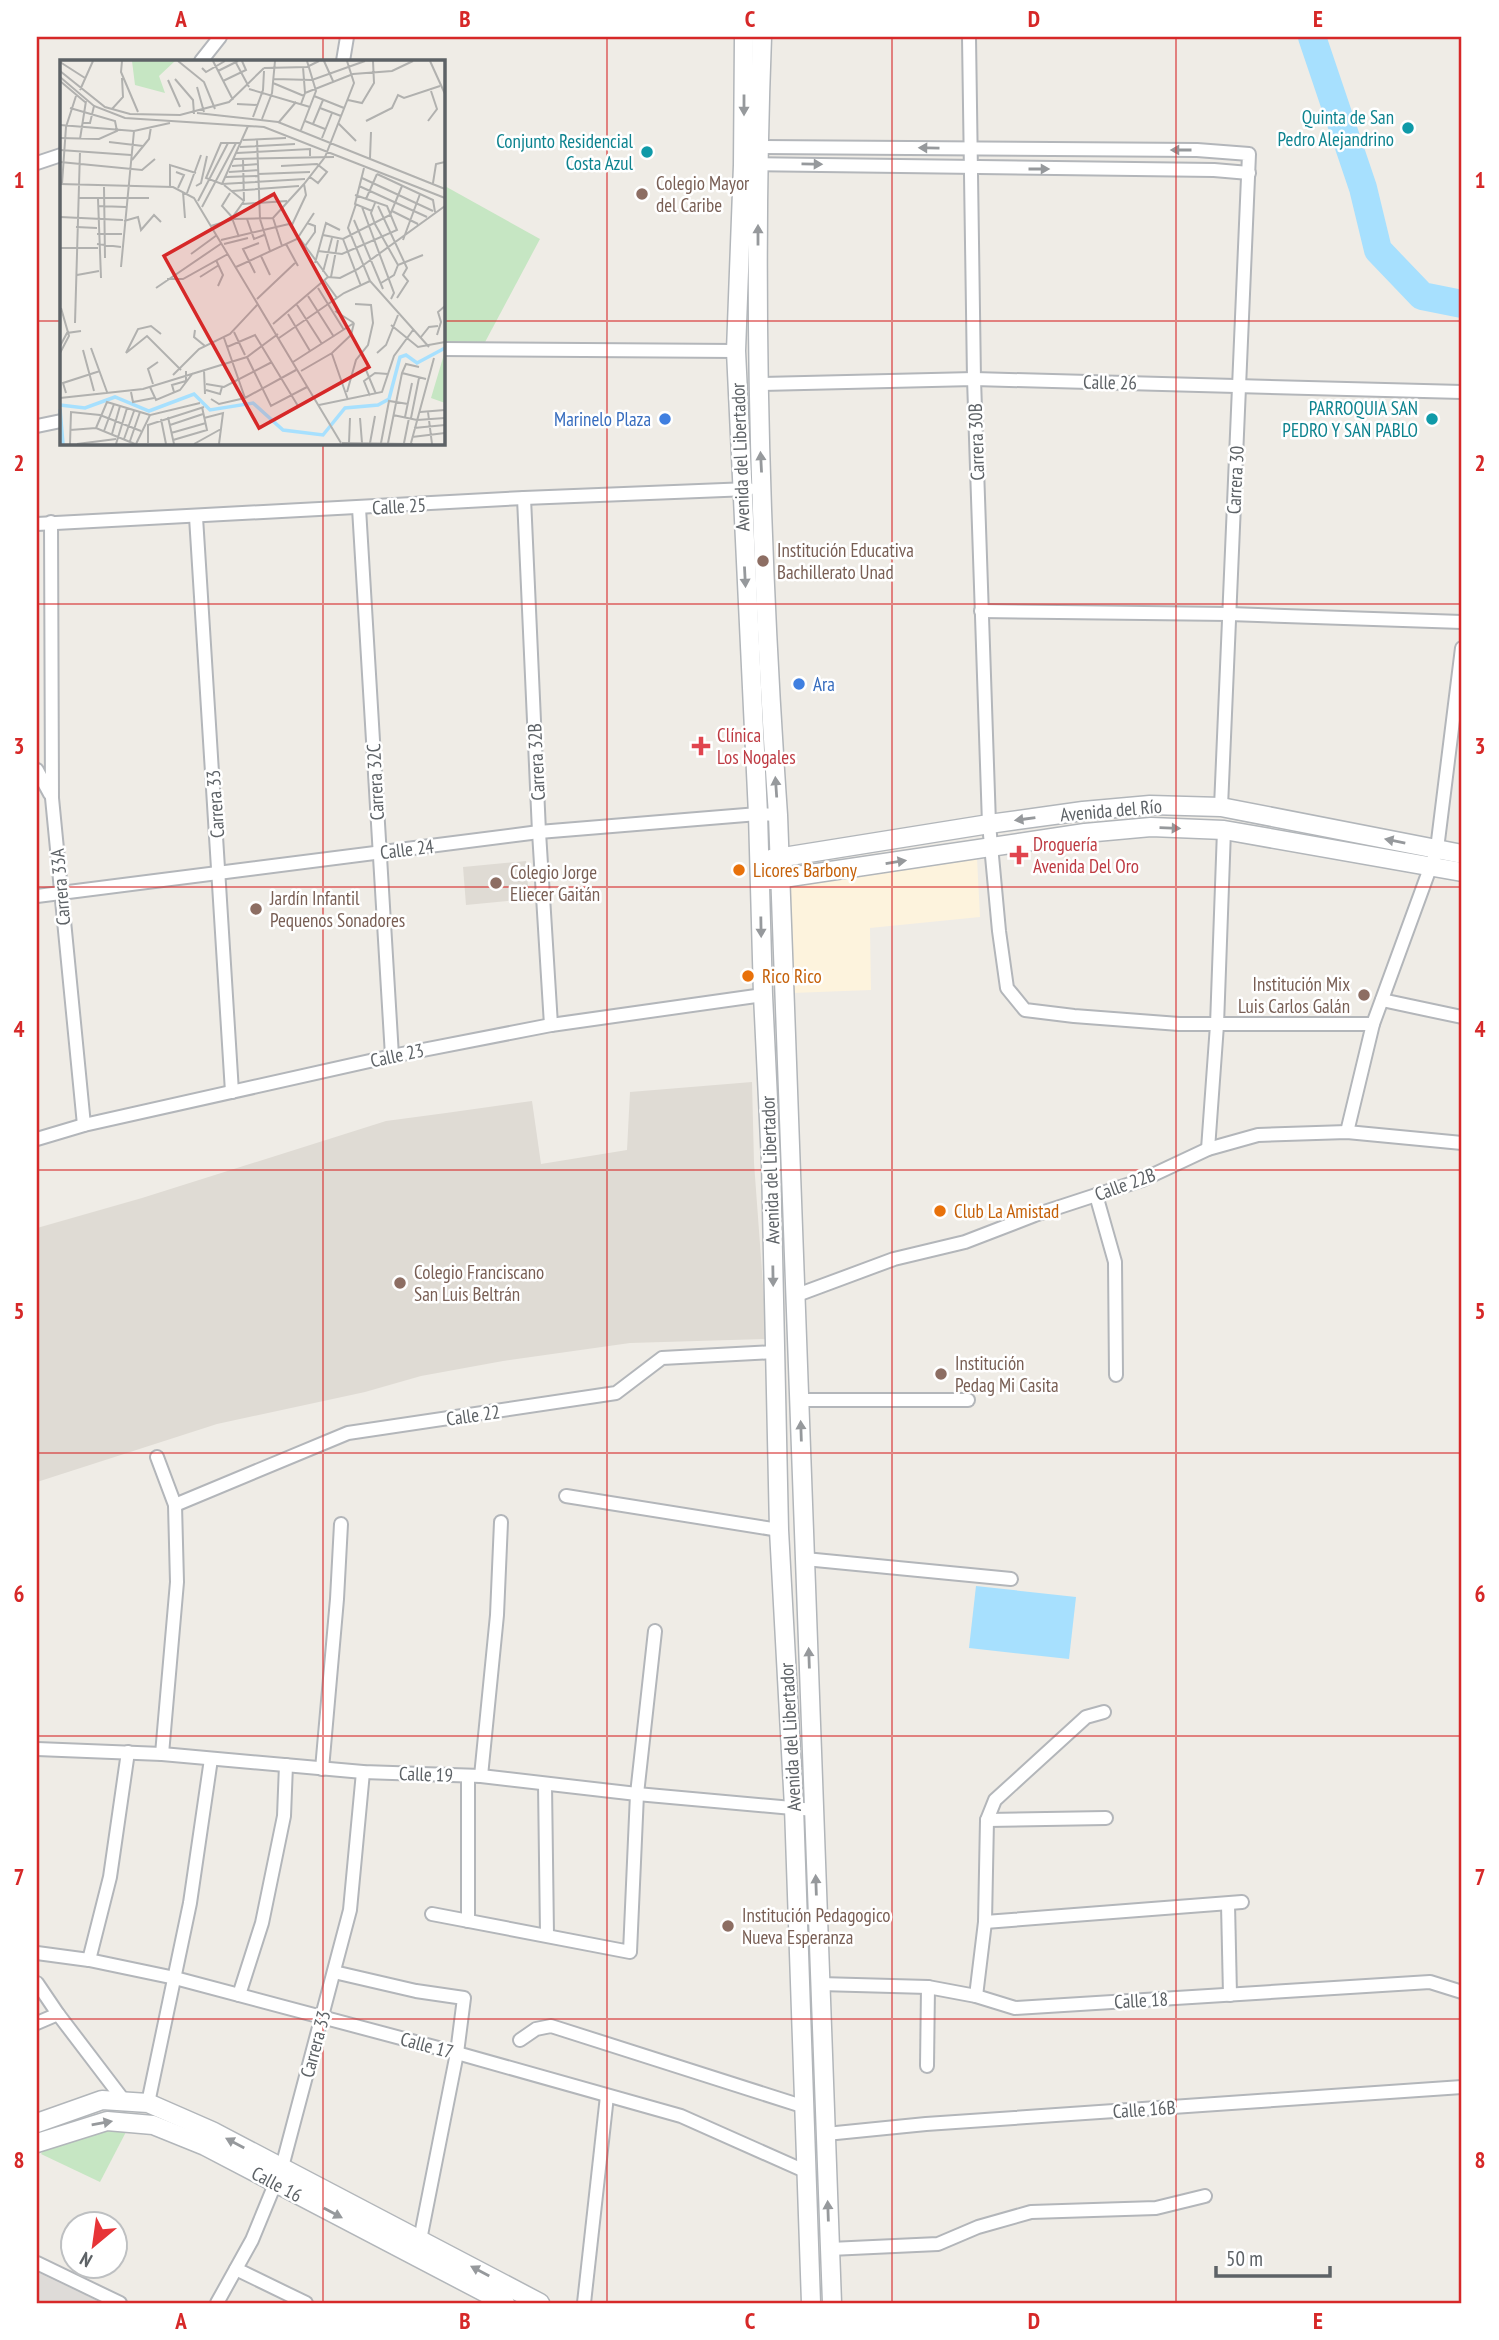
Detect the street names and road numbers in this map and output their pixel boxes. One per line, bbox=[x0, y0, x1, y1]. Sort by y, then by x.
street label: Calle 26 bbox=[1083, 370, 1137, 394]
street label: Avenida del Libertador bbox=[725, 381, 755, 532]
street label: Carrera 30B bbox=[963, 403, 989, 481]
street label: Carrera 30 bbox=[1221, 445, 1249, 515]
street label: Calle 25 bbox=[371, 493, 427, 519]
street label: Carrera 32B bbox=[522, 723, 550, 801]
street label: Carrera 32C bbox=[361, 743, 389, 821]
street label: Carrera 33 bbox=[201, 769, 229, 839]
street label: Avenida del Río bbox=[1059, 794, 1163, 826]
street label: Calle 24 bbox=[379, 834, 436, 864]
street label: Carrera 33A bbox=[45, 847, 75, 927]
street label: Calle 23 bbox=[368, 1038, 426, 1072]
street label: Avenida del Libertador bbox=[755, 1094, 785, 1245]
street label: Calle 22B bbox=[1091, 1162, 1159, 1206]
street label: Calle 22 bbox=[445, 1399, 501, 1431]
street label: Avenida del Libertador bbox=[774, 1661, 806, 1812]
street label: Calle 19 bbox=[399, 1761, 453, 1787]
street label: Calle 18 bbox=[1113, 1987, 1169, 2013]
street label: Carrera 33 bbox=[295, 2008, 335, 2080]
street label: Calle 17 bbox=[398, 2026, 456, 2064]
street label: Calle 16B bbox=[1112, 2095, 1176, 2123]
street label: Calle 16 bbox=[248, 2161, 306, 2207]

